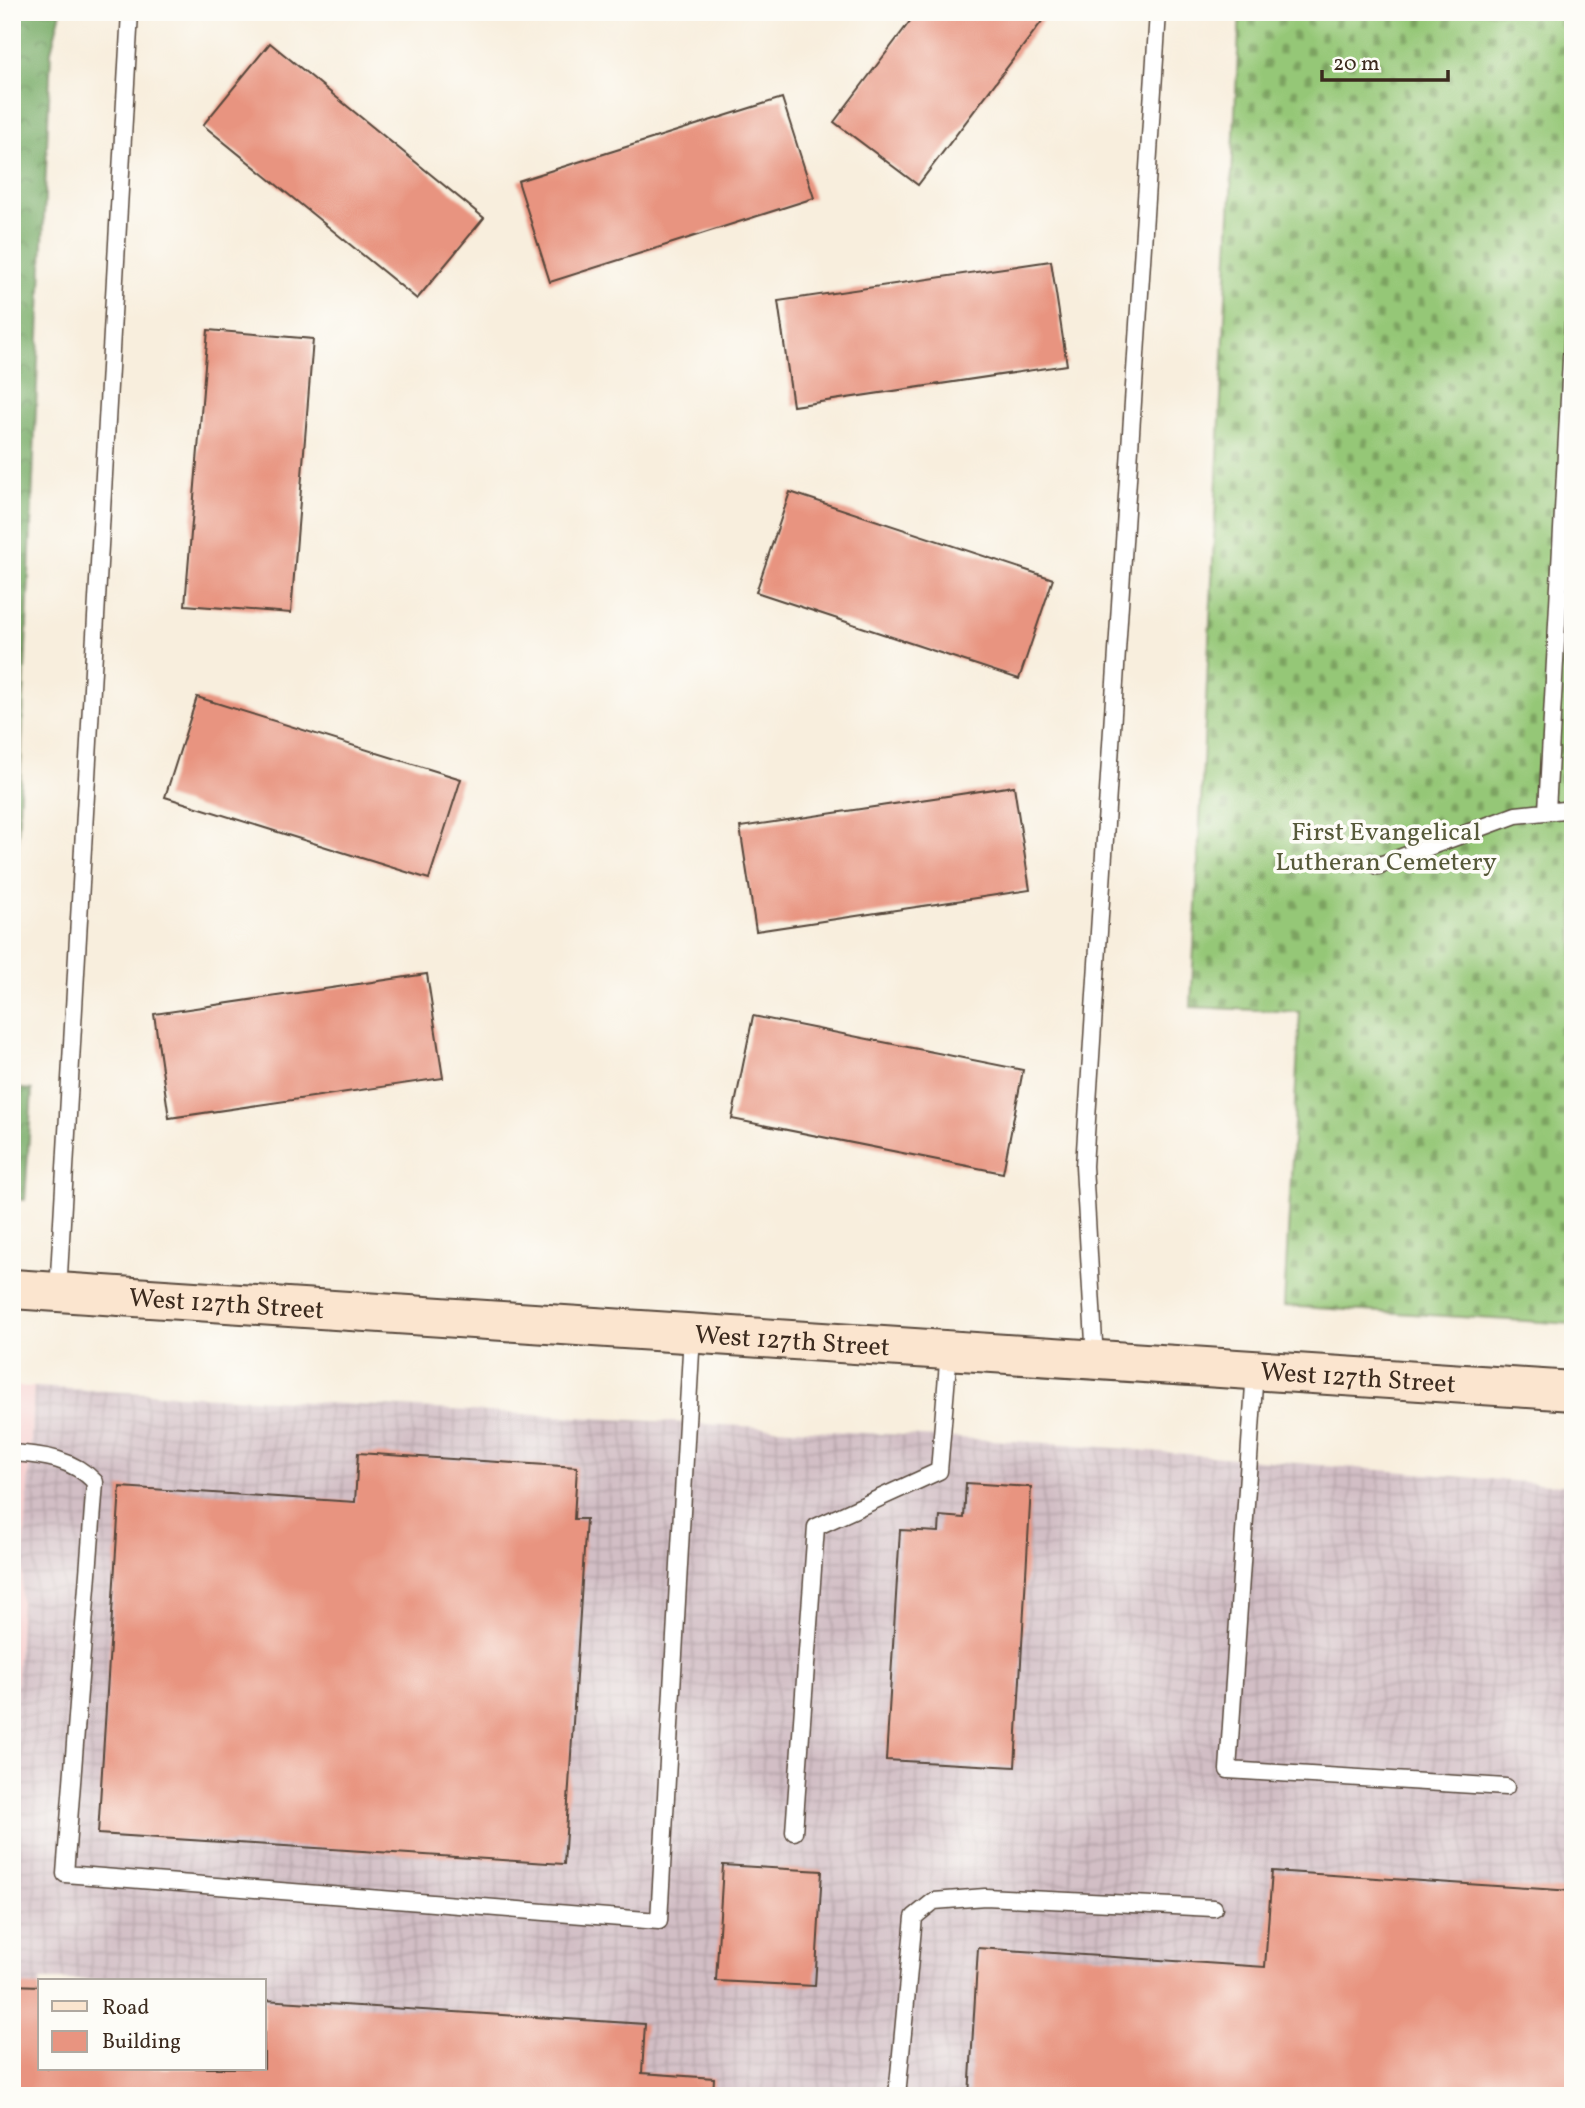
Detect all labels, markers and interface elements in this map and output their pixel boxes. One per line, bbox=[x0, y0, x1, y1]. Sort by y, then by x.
scale bar bbox=[1322, 38, 1448, 82]
text: 20 m bbox=[1333, 50, 1379, 79]
park label: First Evangelical Lutheran Cemetery bbox=[1275, 815, 1497, 881]
street label: West 127th Street bbox=[128, 1281, 325, 1329]
street label: West 127th Street bbox=[693, 1318, 891, 1366]
street label: West 127th Street bbox=[1259, 1355, 1457, 1403]
legend bbox=[38, 1979, 266, 2070]
text: Road bbox=[102, 1994, 149, 2023]
text: Building bbox=[102, 2028, 181, 2057]

